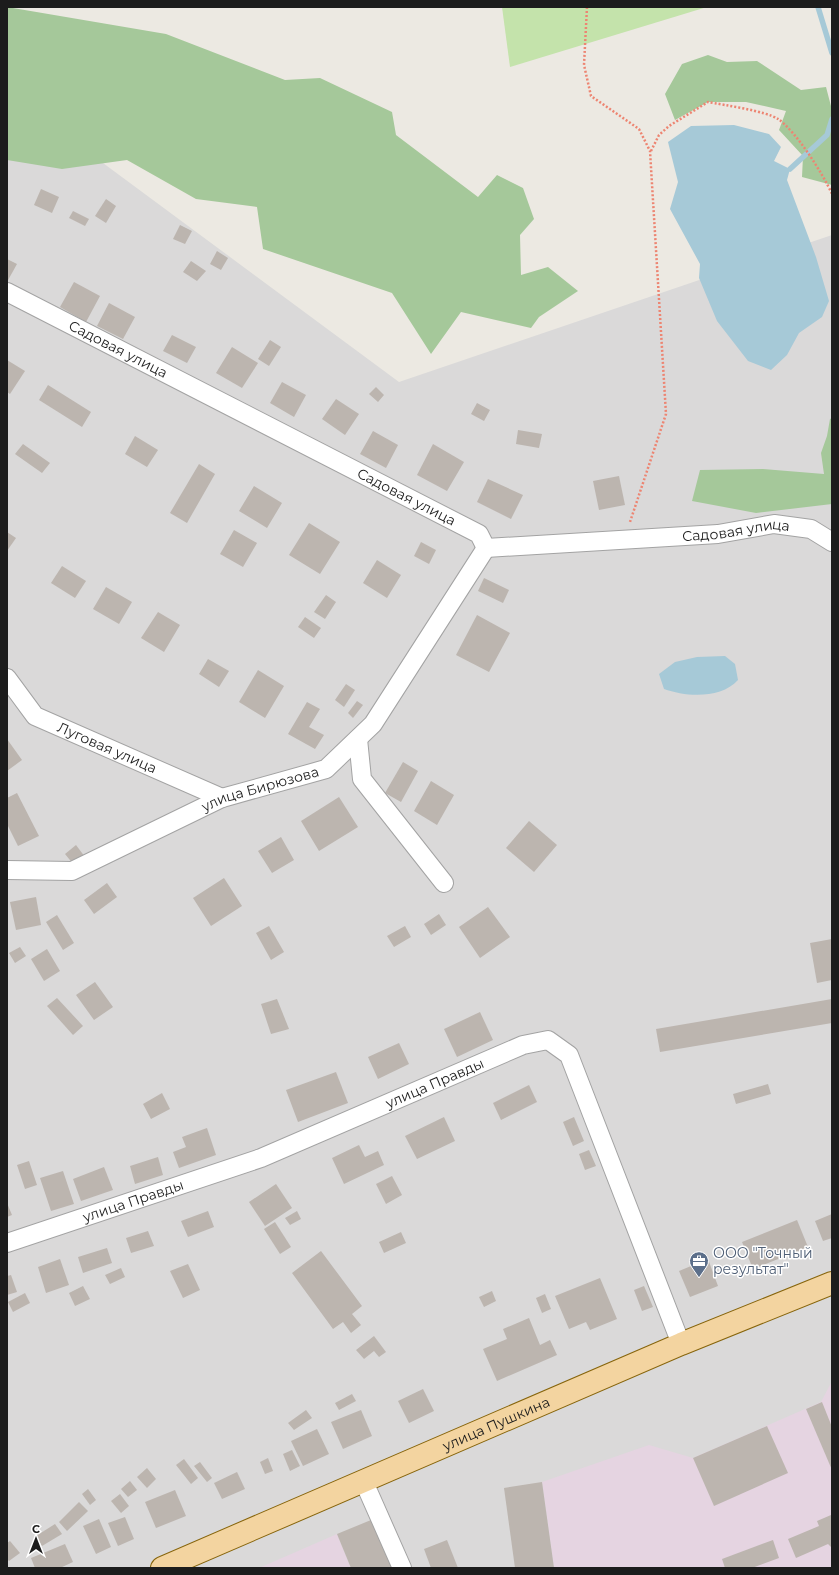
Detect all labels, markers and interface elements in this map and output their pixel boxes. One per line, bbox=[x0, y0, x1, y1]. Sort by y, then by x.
street label: Садовая улица bbox=[66, 316, 171, 382]
street label: Садовая улица bbox=[354, 464, 459, 530]
street label: Садовая улица bbox=[682, 515, 791, 545]
street label: Луговая улица bbox=[55, 718, 160, 777]
street label: улица Бирюзова bbox=[198, 762, 321, 816]
street label: улица Правды bbox=[382, 1054, 487, 1113]
street label: улица Правды bbox=[79, 1176, 186, 1226]
place label: ООО "Точный результат" bbox=[713, 1244, 813, 1278]
office icon: ООО "Точный результат" bbox=[688, 1250, 710, 1278]
street label: улица Пушкина bbox=[439, 1393, 553, 1455]
north arrow bbox=[16, 1519, 56, 1559]
text: С bbox=[32, 1522, 40, 1536]

